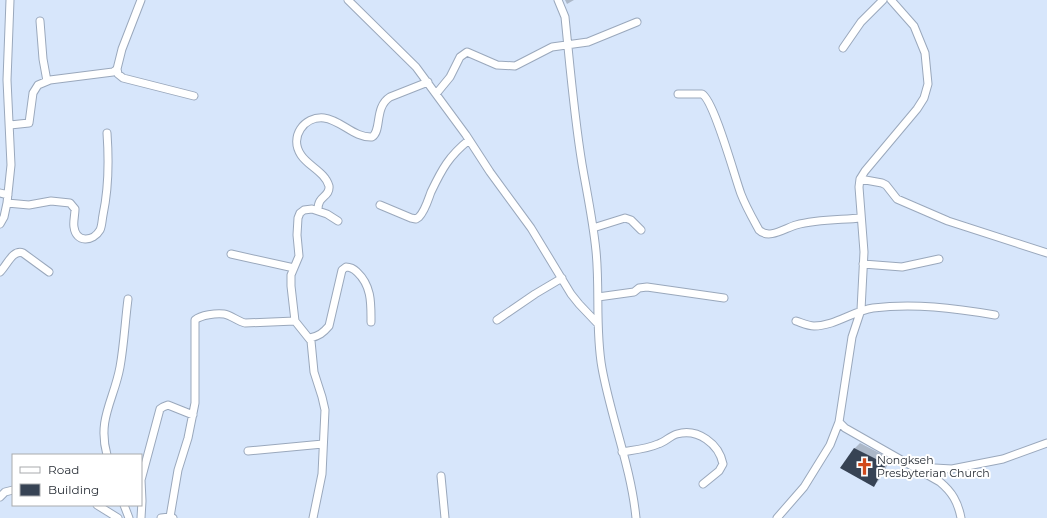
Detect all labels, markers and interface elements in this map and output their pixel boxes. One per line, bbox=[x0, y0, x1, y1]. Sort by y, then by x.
place label: Nongkseh Presbyterian Church bbox=[877, 453, 990, 480]
legend bbox=[12, 454, 142, 506]
church icon: Nongkseh Presbyterian Church bbox=[854, 456, 874, 476]
text: Road bbox=[48, 462, 79, 477]
text: Building bbox=[48, 482, 99, 497]

